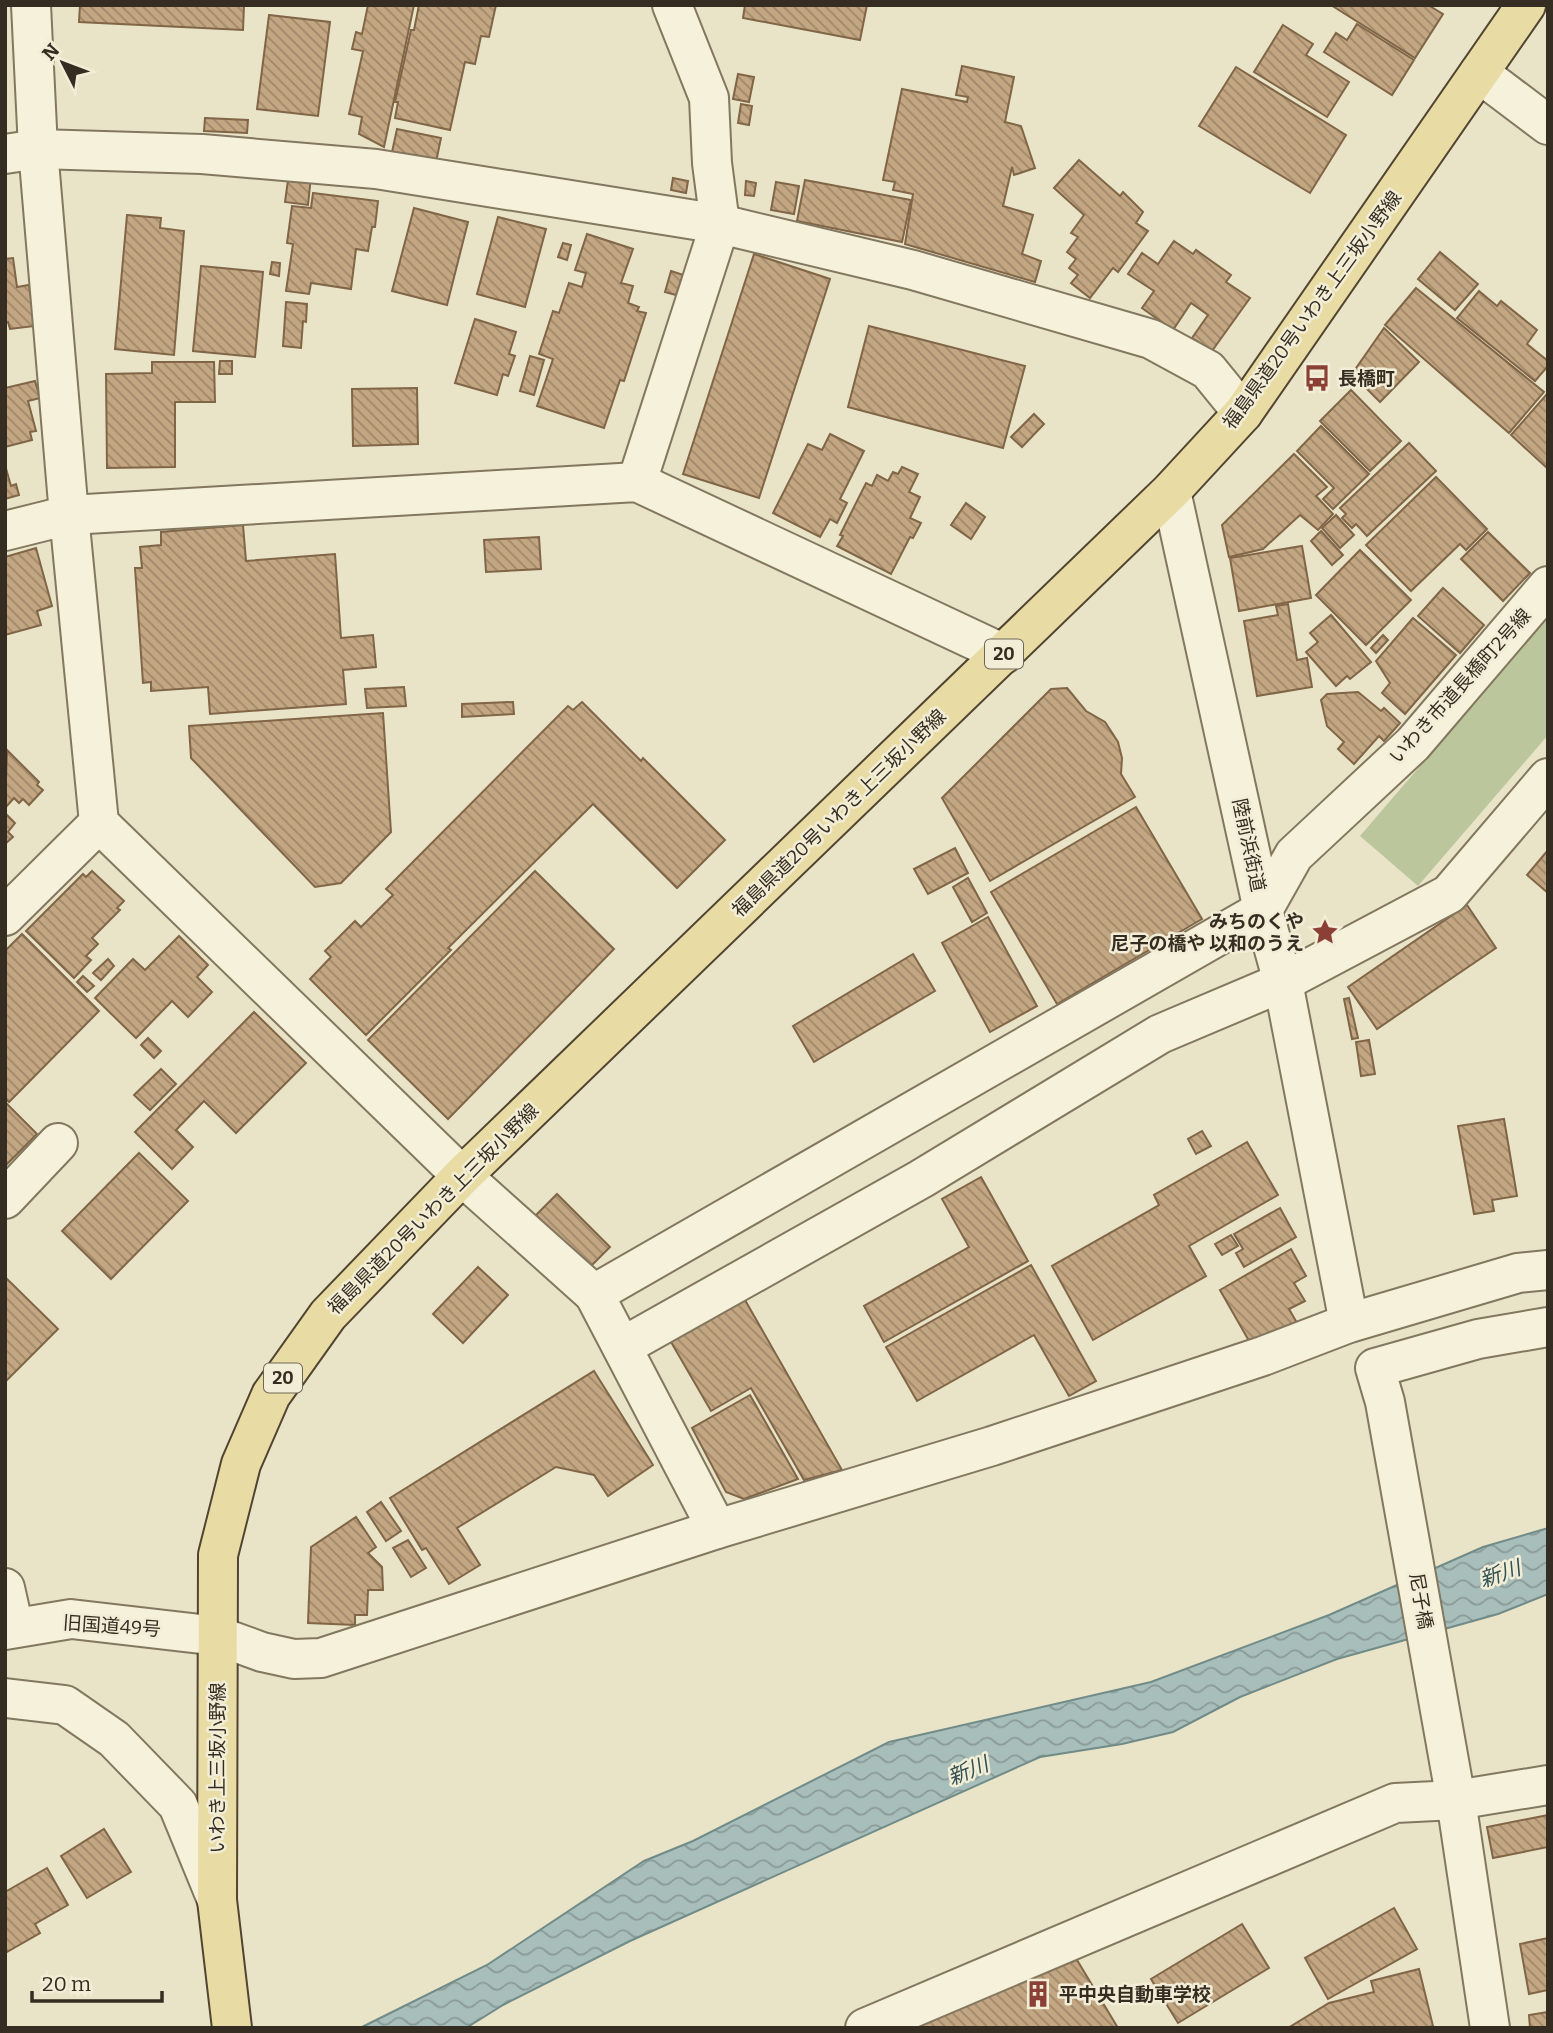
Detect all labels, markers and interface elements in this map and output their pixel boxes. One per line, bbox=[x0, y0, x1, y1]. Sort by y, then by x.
north arrow bbox=[28, 28, 98, 98]
text: N bbox=[37, 39, 64, 65]
street label: 福島県道20号いわき上三坂小野線 bbox=[1218, 187, 1406, 433]
bus stop icon: 長橋町 bbox=[1302, 363, 1332, 393]
place label: 長橋町 bbox=[1338, 367, 1395, 390]
street label: いわき市道長橋町2号線 bbox=[1384, 604, 1536, 768]
road number: 20 bbox=[985, 640, 1023, 668]
street label: 福島県道20号いわき上三坂小野線 bbox=[727, 705, 951, 921]
street label: 陸前浜街道 bbox=[1228, 796, 1270, 894]
place label: みちのくや 尼子の橋や 以和のうえ bbox=[1111, 910, 1304, 955]
place icon: みちのくや 尼子の橋や 以和のうえ bbox=[1310, 917, 1340, 947]
street label: 福島県道20号いわき上三坂小野線 bbox=[323, 1099, 543, 1319]
road number: 20 bbox=[264, 1364, 302, 1392]
water label: 新川 bbox=[1476, 1554, 1526, 1593]
street label: 尼子橋 bbox=[1405, 1571, 1437, 1631]
street label: 旧国道49号 bbox=[62, 1611, 162, 1641]
street label: いわき上三坂小野線 bbox=[206, 1682, 229, 1854]
water label: 新川 bbox=[944, 1750, 994, 1791]
scale bar bbox=[32, 1960, 161, 2004]
text: 20 m bbox=[42, 1971, 91, 1997]
building icon: 平中央自動車学校 bbox=[1023, 1979, 1053, 2009]
place label: 平中央自動車学校 bbox=[1059, 1983, 1211, 2006]

